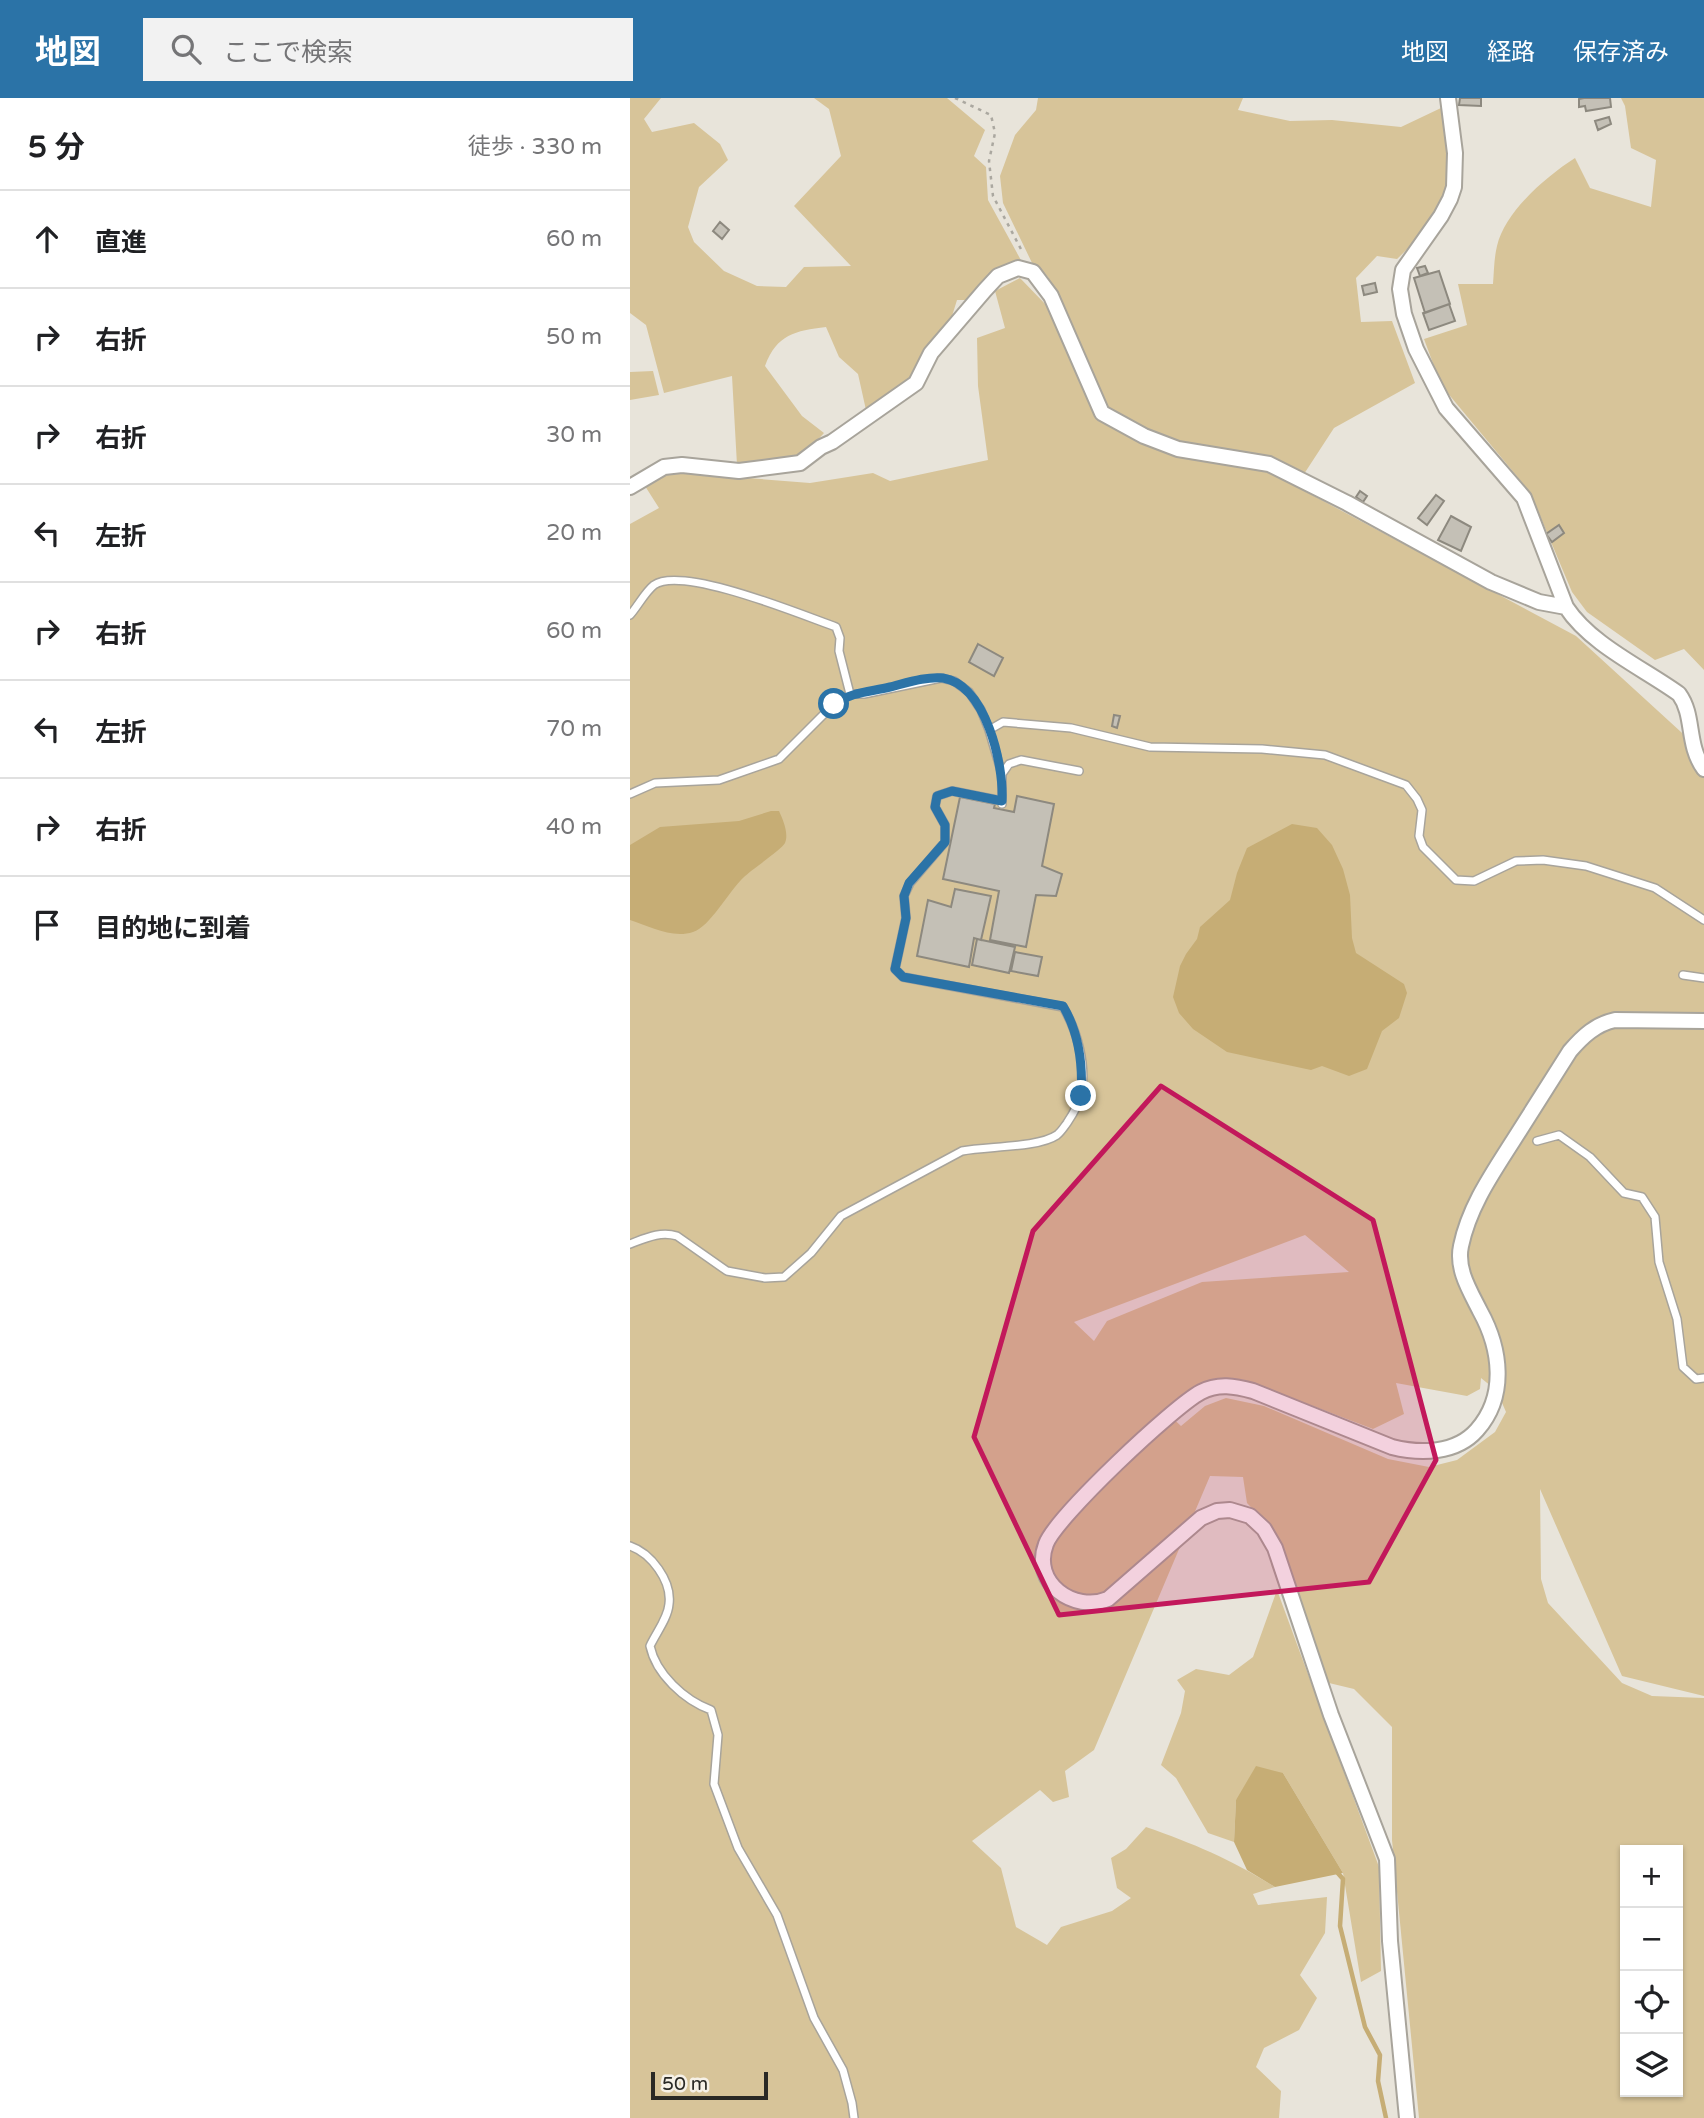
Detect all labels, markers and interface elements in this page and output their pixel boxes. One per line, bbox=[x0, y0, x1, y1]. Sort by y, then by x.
search box bbox=[143, 18, 633, 81]
icon: search bbox=[167, 30, 205, 68]
text: 地図 bbox=[35, 33, 101, 72]
text: ここで検索 bbox=[223, 37, 353, 68]
text: 地図 bbox=[1401, 38, 1449, 67]
text: 経路 bbox=[1487, 38, 1535, 67]
text: 保存済み bbox=[1573, 38, 1669, 67]
text: 5 分 bbox=[28, 129, 85, 166]
text: 徒歩 · 330 m bbox=[468, 133, 602, 161]
icon: ahead bbox=[28, 220, 66, 258]
text: 60 m bbox=[546, 225, 602, 253]
text: 直進 bbox=[95, 227, 147, 258]
icon: right bbox=[28, 318, 66, 356]
text: 50 m bbox=[546, 323, 602, 351]
text: 右折 bbox=[95, 325, 147, 356]
icon: right bbox=[28, 416, 66, 454]
text: 30 m bbox=[546, 421, 602, 449]
text: 右折 bbox=[95, 423, 147, 454]
icon: left bbox=[28, 514, 66, 552]
text: 20 m bbox=[546, 519, 602, 547]
text: 左折 bbox=[95, 521, 147, 552]
icon: right bbox=[28, 612, 66, 650]
text: 60 m bbox=[546, 617, 602, 645]
text: 右折 bbox=[95, 619, 147, 650]
route start bbox=[818, 688, 849, 719]
icon: left bbox=[28, 710, 66, 748]
text: 70 m bbox=[546, 715, 602, 743]
text: 左折 bbox=[95, 717, 147, 748]
icon: right bbox=[28, 808, 66, 846]
text: 40 m bbox=[546, 813, 602, 841]
text: 右折 bbox=[95, 815, 147, 846]
icon: arrive bbox=[28, 906, 66, 944]
text: 目的地に到着 bbox=[95, 913, 251, 944]
route end bbox=[1065, 1080, 1096, 1111]
map controls bbox=[1620, 1845, 1683, 2097]
button: + bbox=[1620, 1845, 1683, 1908]
button: − bbox=[1620, 1908, 1683, 1971]
button: locate bbox=[1620, 1971, 1683, 2034]
button: layers bbox=[1620, 2034, 1683, 2097]
scale bar bbox=[651, 2069, 768, 2101]
text: 50 m bbox=[662, 2073, 708, 2095]

